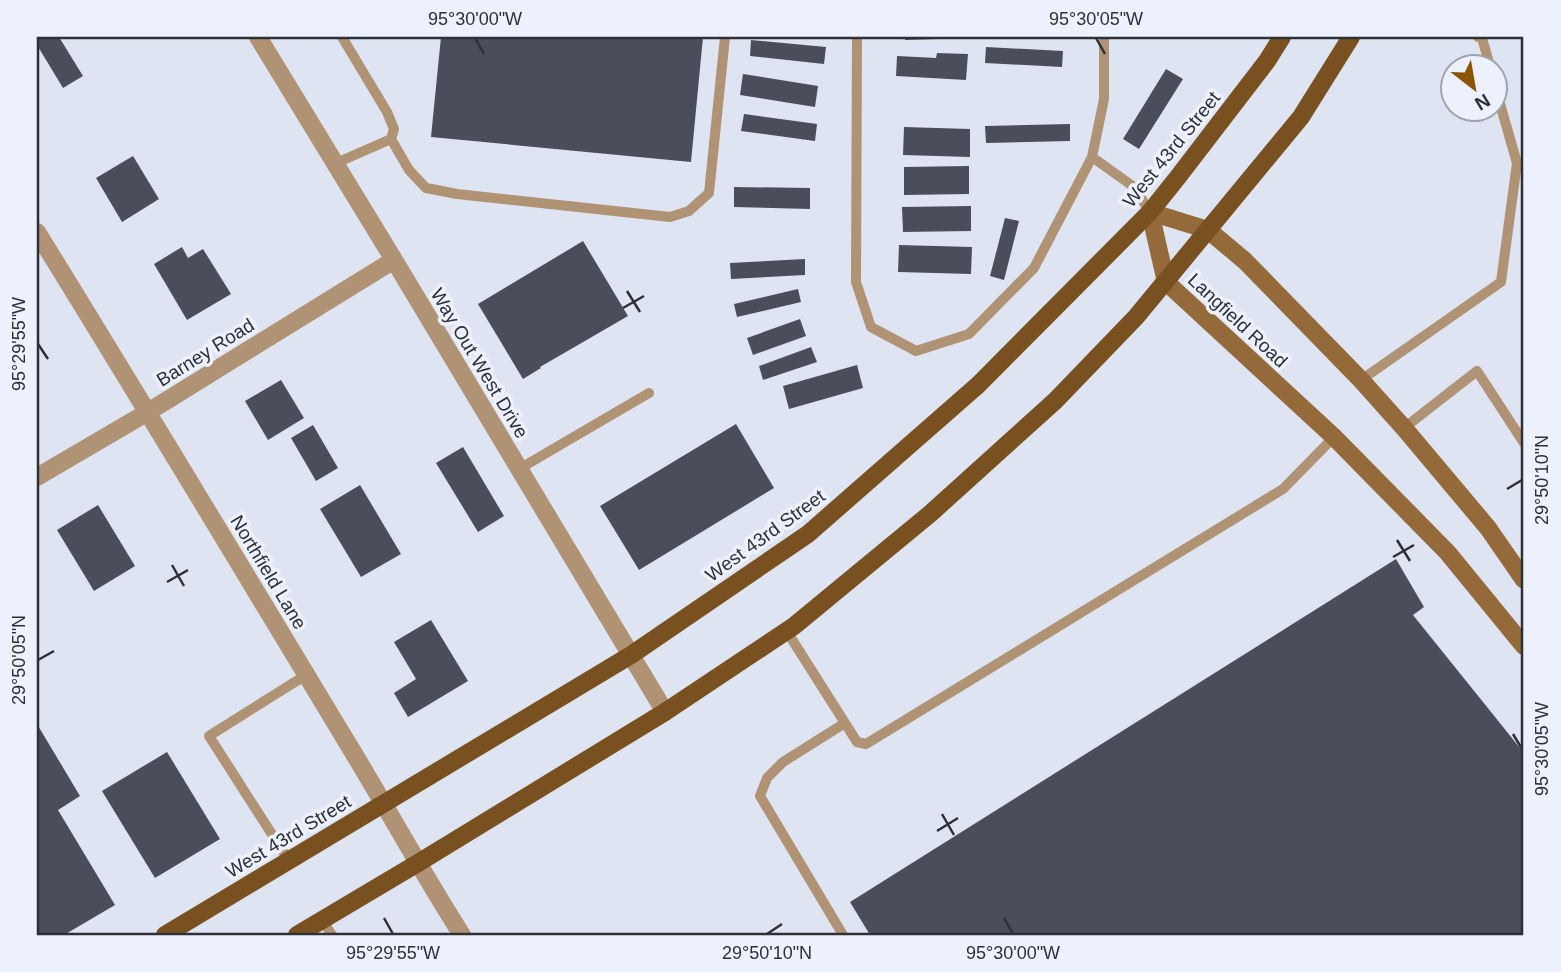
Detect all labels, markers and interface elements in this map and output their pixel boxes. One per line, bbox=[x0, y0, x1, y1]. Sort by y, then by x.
text: 95°30'00"W bbox=[428, 9, 522, 29]
text: 95°30'05"W bbox=[1049, 9, 1143, 29]
north arrow bbox=[1438, 52, 1508, 122]
street label: West 43rd Street bbox=[1118, 87, 1225, 211]
text: N bbox=[1471, 90, 1494, 115]
street label: Langfield Road bbox=[1184, 269, 1292, 372]
street label: Way Out West Drive bbox=[427, 285, 533, 442]
text: 95°29'55"W bbox=[9, 297, 29, 391]
street label: Barney Road bbox=[153, 314, 258, 391]
text: 29°50'10"N bbox=[1532, 435, 1552, 525]
street label: West 43rd Street bbox=[702, 485, 830, 586]
street label: Northfield Lane bbox=[226, 512, 311, 633]
text: 29°50'05"N bbox=[9, 615, 29, 705]
text: 95°30'05"W bbox=[1532, 702, 1552, 796]
street label: West 43rd Street bbox=[222, 790, 355, 882]
text: 95°29'55"W bbox=[346, 943, 440, 963]
text: 29°50'10"N bbox=[722, 943, 812, 963]
text: 95°30'00"W bbox=[966, 943, 1060, 963]

